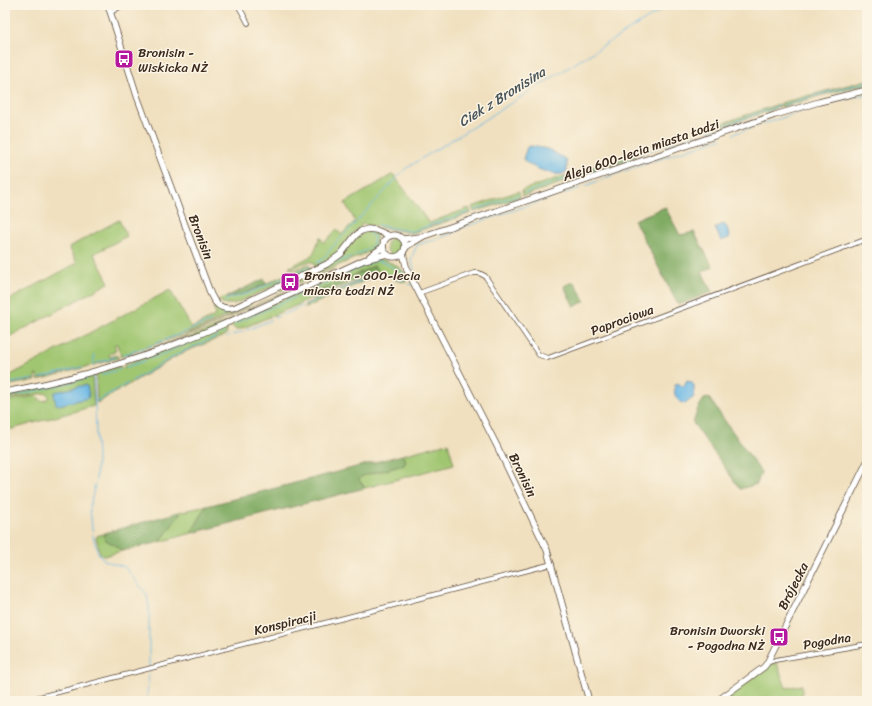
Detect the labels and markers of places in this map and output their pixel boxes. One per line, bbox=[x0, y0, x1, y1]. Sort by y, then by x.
place label: Bronisin - Wiskicka NŻ bbox=[138, 41, 208, 79]
bus stop icon: Bronisin - Wiskicka NŻ bbox=[113, 48, 135, 70]
place label: Bronisin - 600-lecia miasta Łodzi NŻ bbox=[304, 264, 421, 302]
bus stop icon: Bronisin - 600-lecia miasta Łodzi NŻ bbox=[279, 271, 301, 293]
place label: Bronisin Dworski - Pogodna NŻ bbox=[670, 619, 765, 657]
bus stop icon: Bronisin Dworski - Pogodna NŻ bbox=[768, 626, 790, 648]

